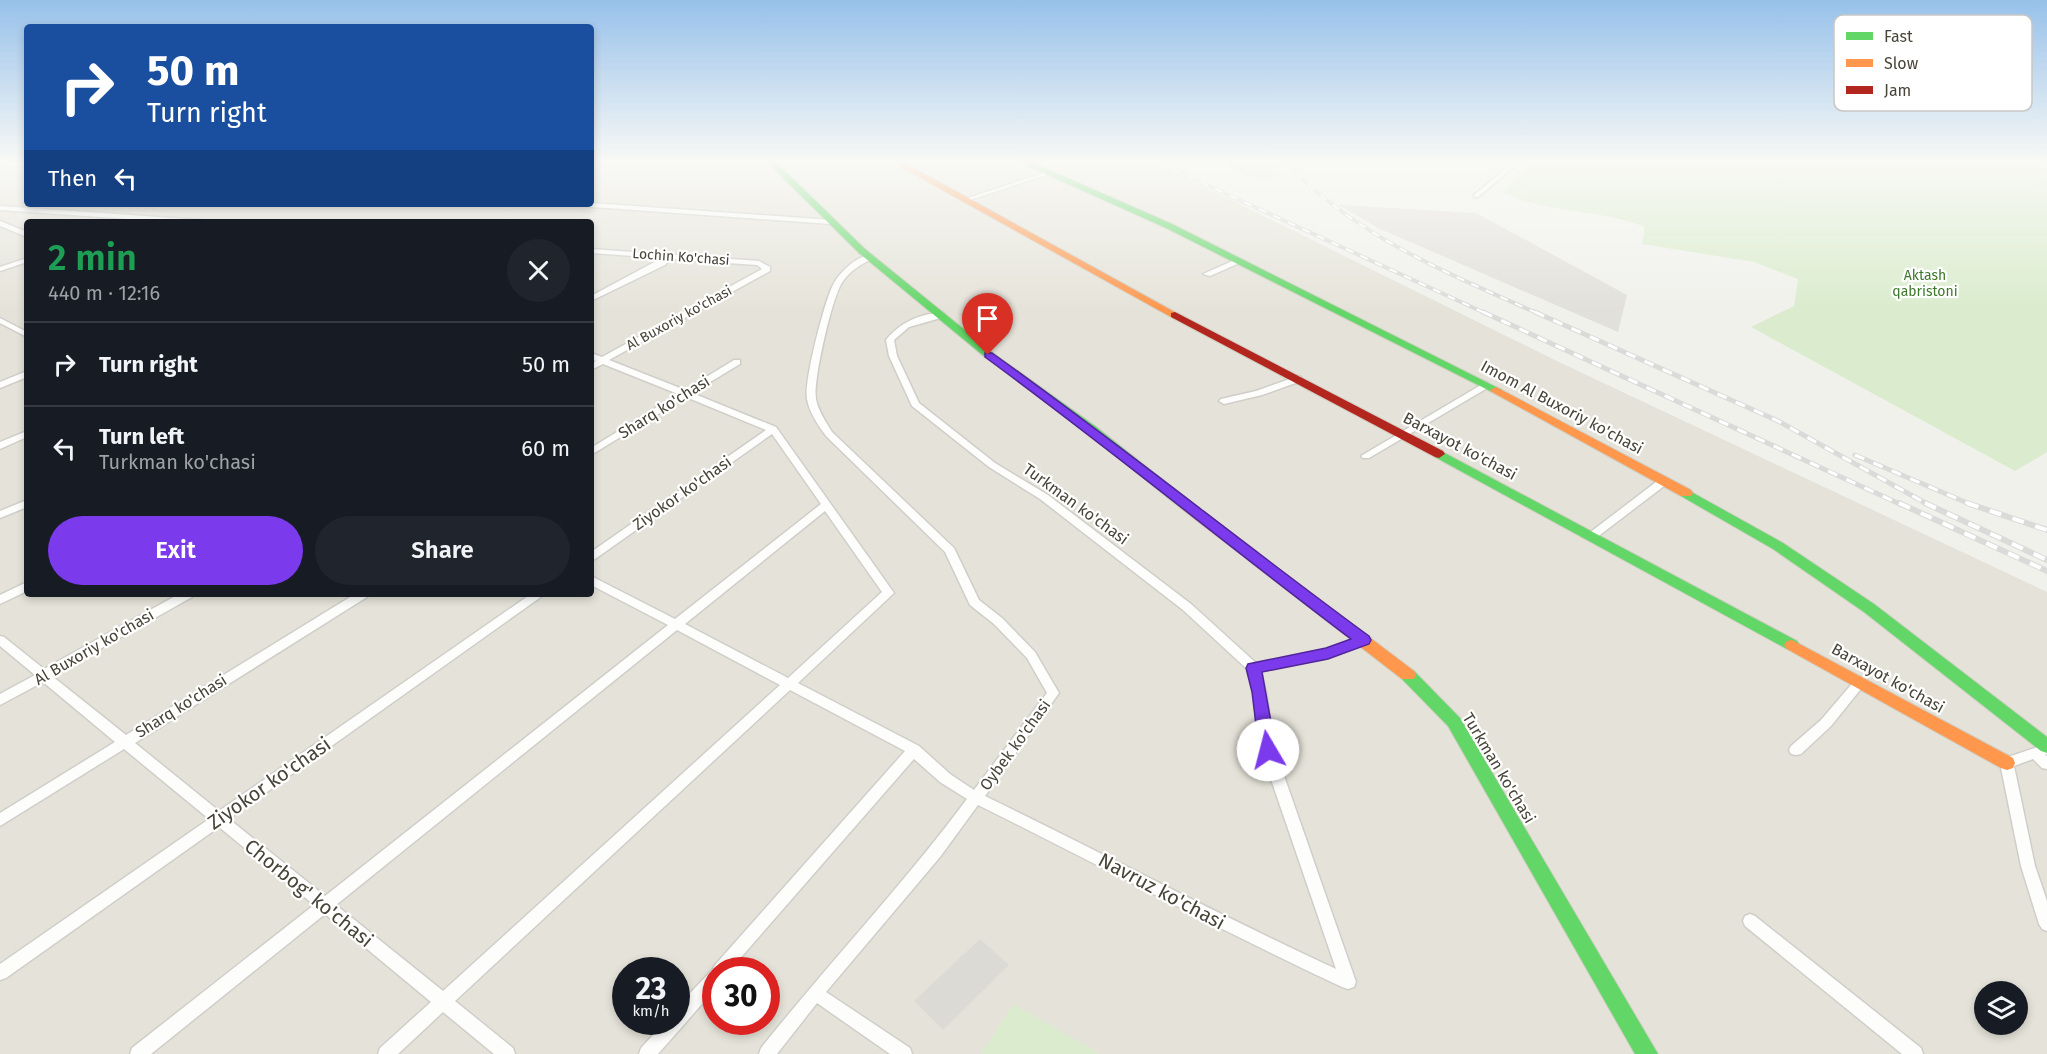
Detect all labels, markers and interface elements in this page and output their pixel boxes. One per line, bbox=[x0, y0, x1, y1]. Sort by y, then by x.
legend bbox=[1834, 15, 2032, 111]
text: Fast bbox=[1884, 27, 1913, 46]
text: 50 m bbox=[147, 46, 240, 96]
icon: right bbox=[48, 48, 126, 126]
text: Slow bbox=[1884, 54, 1919, 73]
text: Jam bbox=[1884, 81, 1911, 100]
text: Turn right bbox=[147, 97, 267, 129]
icon: left bbox=[109, 162, 142, 195]
text: Then bbox=[48, 165, 97, 192]
text: 2 min bbox=[48, 236, 137, 280]
button: close bbox=[507, 239, 570, 302]
street label: Lochin Ko'chasi bbox=[632, 245, 730, 269]
park label: Aktash qabristoni bbox=[1892, 267, 1958, 300]
text: 440 m · 12:16 bbox=[48, 281, 160, 305]
street label: Al Buxoriy ko'chasi bbox=[623, 282, 735, 354]
pin bbox=[962, 293, 1013, 355]
icon: arrive bbox=[971, 302, 1004, 335]
icon: right bbox=[48, 348, 81, 381]
text: Turn right bbox=[99, 351, 198, 378]
text: 50 m bbox=[522, 351, 570, 378]
street label: Imom Al Buxoriy ko'chasi bbox=[1478, 356, 1646, 458]
street label: Sharq ko'chasi bbox=[615, 371, 713, 443]
street label: Barxayot ko'chasi bbox=[1400, 408, 1520, 484]
text: Turn left bbox=[99, 423, 184, 450]
icon: left bbox=[48, 432, 81, 465]
text: 60 m bbox=[521, 435, 570, 462]
text: Turkman ko'chasi bbox=[99, 450, 256, 474]
street label: Ziyokor ko'chasi bbox=[629, 452, 735, 534]
street label: Turkman ko'chasi bbox=[1020, 459, 1132, 549]
button: Exit bbox=[48, 516, 303, 585]
button: Share bbox=[315, 516, 570, 585]
street label: Al Buxoriy ko'chasi bbox=[31, 605, 157, 689]
street label: Barxayot ko'chasi bbox=[1828, 639, 1948, 717]
street label: Sharq ko'chasi bbox=[132, 670, 230, 742]
street label: Oybek ko'chasi bbox=[976, 696, 1054, 794]
street label: Turkman ko'chasi bbox=[1459, 709, 1539, 827]
position arrow bbox=[1236, 718, 1300, 782]
street label: Ziyokor ko'chasi bbox=[203, 732, 335, 834]
street label: Chorbog' ko'chasi bbox=[240, 834, 378, 952]
street label: Navruz ko'chasi bbox=[1094, 848, 1230, 934]
speed limit sign: 30 bbox=[702, 957, 780, 1035]
text: 23 bbox=[636, 971, 666, 1007]
map controls bbox=[1974, 981, 2028, 1035]
button: layers bbox=[1974, 981, 2028, 1035]
text: km/h bbox=[632, 1002, 670, 1020]

